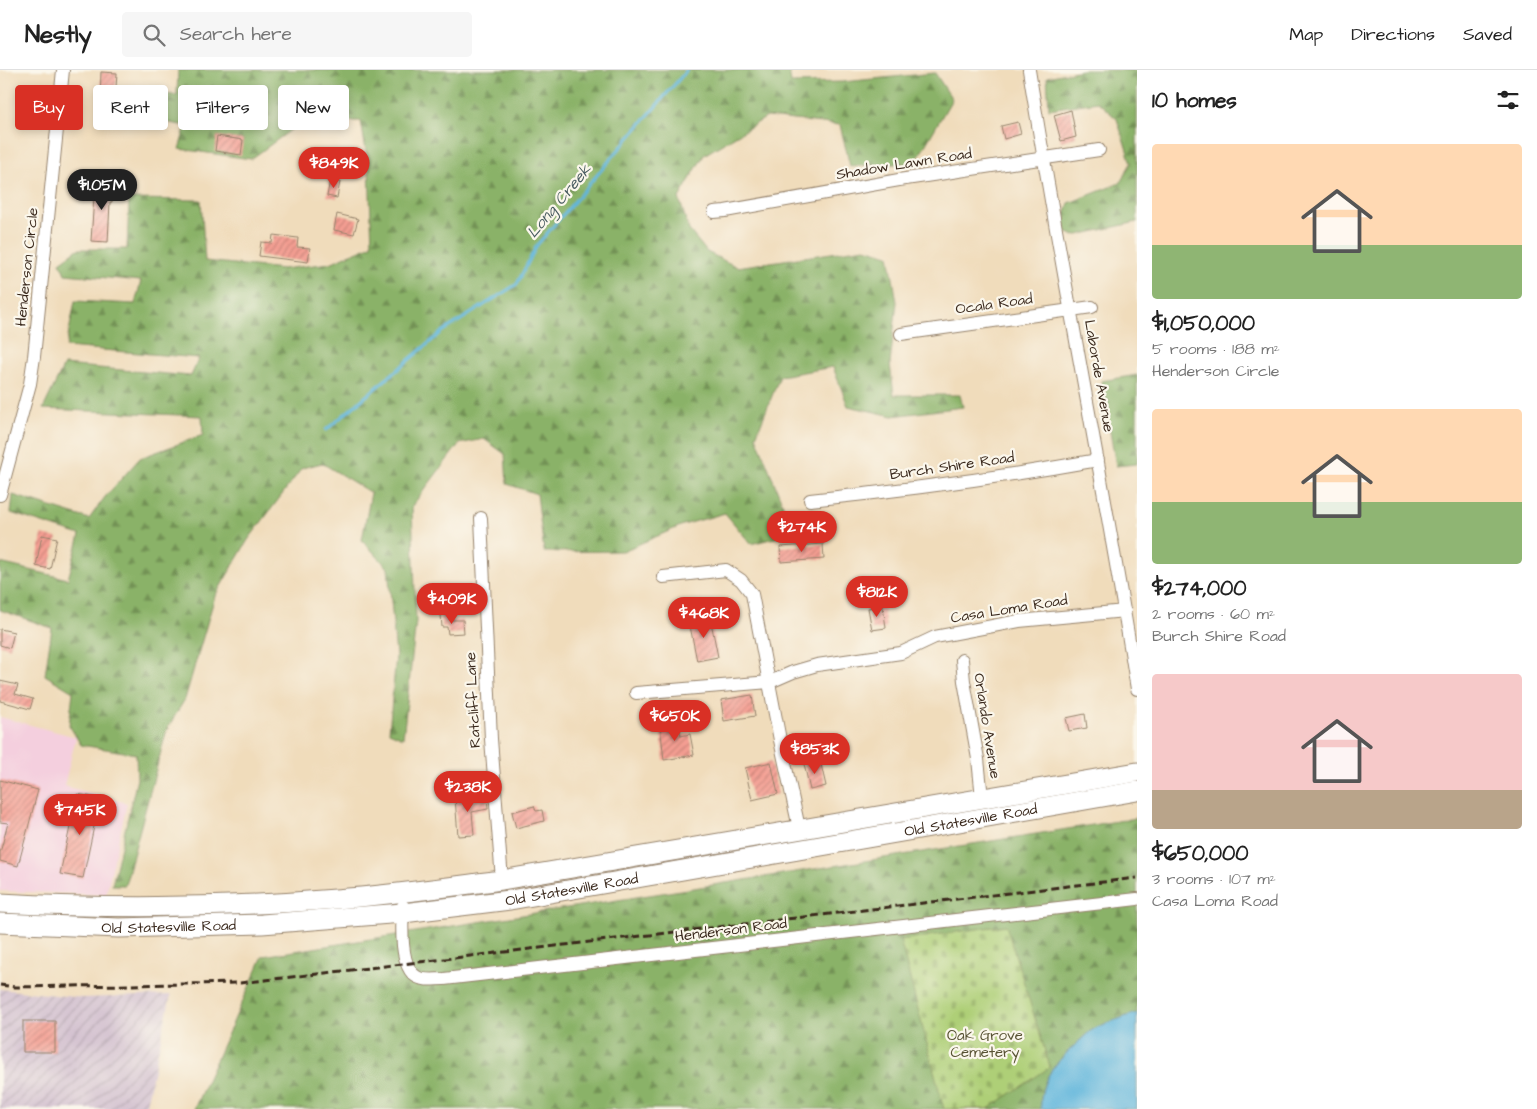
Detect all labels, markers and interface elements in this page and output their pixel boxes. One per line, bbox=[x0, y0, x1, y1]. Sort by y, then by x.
search box bbox=[122, 12, 472, 57]
text: Nestly bbox=[25, 18, 92, 52]
icon: search bbox=[140, 21, 168, 49]
text: Search here bbox=[180, 21, 292, 48]
text: Map bbox=[1289, 22, 1323, 47]
text: Directions bbox=[1351, 22, 1435, 47]
text: Saved bbox=[1463, 22, 1512, 47]
chip: Buy bbox=[15, 85, 83, 130]
chip: Rent bbox=[93, 85, 168, 130]
chip: Filters bbox=[178, 85, 268, 130]
chip: New bbox=[278, 85, 349, 130]
text: 10 homes bbox=[1152, 86, 1237, 115]
icon: filters bbox=[1494, 86, 1522, 114]
street label: Shadow Lawn Road bbox=[835, 143, 974, 185]
pin: $849K bbox=[299, 146, 369, 189]
text: $849K bbox=[310, 152, 358, 174]
water label: Long Creek bbox=[522, 159, 598, 243]
pin: $1.05M bbox=[61, 168, 143, 211]
text: $1.05M bbox=[78, 174, 126, 196]
icon: home bbox=[1292, 176, 1382, 266]
street label: Henderson Circle bbox=[10, 207, 44, 327]
street label: Ocala Road bbox=[954, 288, 1034, 320]
text: $1,050,000 bbox=[1152, 309, 1255, 338]
street label: Laborde Avenue bbox=[1079, 318, 1119, 434]
text: 5 rooms · 188 m² bbox=[1152, 338, 1280, 360]
text: Henderson Circle bbox=[1152, 360, 1279, 382]
icon: home bbox=[1292, 441, 1382, 531]
street label: Burch Shire Road bbox=[888, 447, 1016, 485]
pin: $274K bbox=[767, 510, 837, 553]
text: $274K bbox=[778, 516, 826, 538]
text: $274,000 bbox=[1152, 574, 1246, 603]
pin: $812K bbox=[842, 576, 912, 618]
text: $812K bbox=[857, 581, 897, 603]
pin: $409K bbox=[417, 582, 487, 625]
text: $409K bbox=[428, 588, 476, 610]
street label: Casa Loma Road bbox=[949, 589, 1069, 629]
pin: $468K bbox=[669, 596, 739, 639]
text: $468K bbox=[679, 602, 729, 624]
text: 2 rooms · 60 m² bbox=[1152, 603, 1275, 625]
text: Burch Shire Road bbox=[1152, 625, 1286, 647]
street label: Ratcliff Lane bbox=[460, 652, 486, 748]
street label: Orlando Avenue bbox=[968, 672, 1006, 780]
pin: $650K bbox=[640, 700, 710, 742]
text: $650K bbox=[650, 705, 700, 727]
icon: home bbox=[1292, 706, 1382, 796]
pin: $853K bbox=[780, 732, 850, 775]
text: $853K bbox=[791, 738, 839, 760]
pin: $238K bbox=[433, 770, 503, 813]
text: $238K bbox=[445, 776, 491, 798]
pin: $745K bbox=[45, 794, 115, 836]
street label: Old Statesville Road bbox=[903, 798, 1039, 842]
text: $745K bbox=[55, 799, 105, 821]
text: $650,000 bbox=[1152, 839, 1248, 868]
street label: Old Statesville Road bbox=[504, 867, 640, 911]
text: 3 rooms · 107 m² bbox=[1152, 868, 1276, 890]
text: Casa Loma Road bbox=[1152, 890, 1278, 912]
street label: Henderson Road bbox=[674, 913, 789, 947]
street label: Old Statesville Road bbox=[101, 914, 237, 939]
park label: Oak Grove Cemetery bbox=[947, 1025, 1023, 1064]

